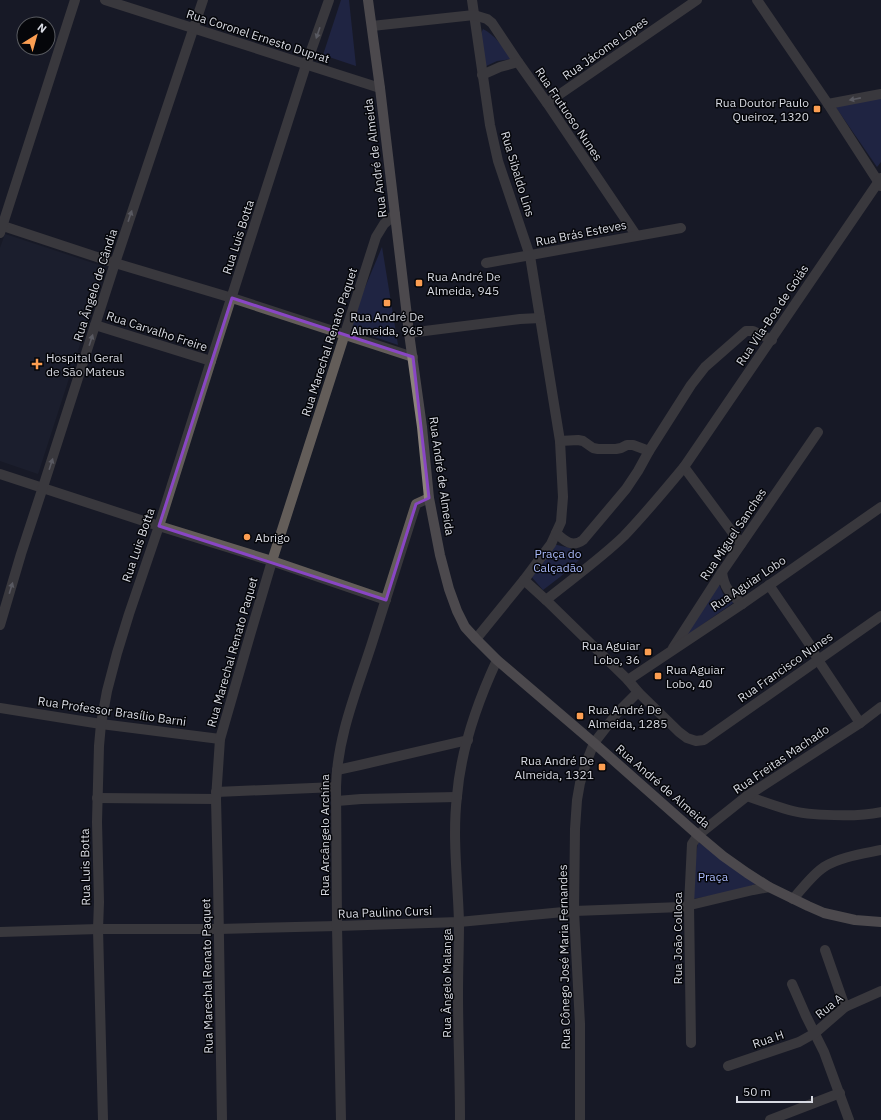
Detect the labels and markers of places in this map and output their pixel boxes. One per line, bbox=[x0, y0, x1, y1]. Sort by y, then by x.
place label: Rua Doutor Paulo Queiroz, 1320 bbox=[715, 95, 809, 124]
marker: Rua Doutor Paulo Queiroz, 1320 bbox=[812, 104, 822, 114]
place label: Rua André De Almeida, 945 bbox=[427, 269, 501, 298]
marker: Rua André De Almeida, 945 bbox=[414, 278, 424, 288]
marker: Rua André De Almeida, 965 bbox=[382, 298, 392, 308]
place label: Rua André De Almeida, 965 bbox=[350, 309, 424, 338]
place label: Hospital Geral de São Mateus bbox=[46, 350, 125, 379]
marker: Hospital Geral de São Mateus bbox=[31, 358, 43, 370]
place label: Abrigo bbox=[255, 530, 290, 545]
marker: Abrigo bbox=[242, 532, 252, 542]
place label: Rua Aguiar Lobo, 36 bbox=[582, 638, 641, 667]
marker: Rua Aguiar Lobo, 36 bbox=[643, 647, 653, 657]
place label: Rua Aguiar Lobo, 40 bbox=[666, 662, 725, 691]
marker: Rua Aguiar Lobo, 40 bbox=[653, 671, 663, 681]
place label: Rua André De Almeida, 1285 bbox=[588, 702, 667, 731]
marker: Rua André De Almeida, 1285 bbox=[575, 711, 585, 721]
place label: Rua André De Almeida, 1321 bbox=[515, 753, 594, 782]
marker: Rua André De Almeida, 1321 bbox=[597, 762, 607, 772]

